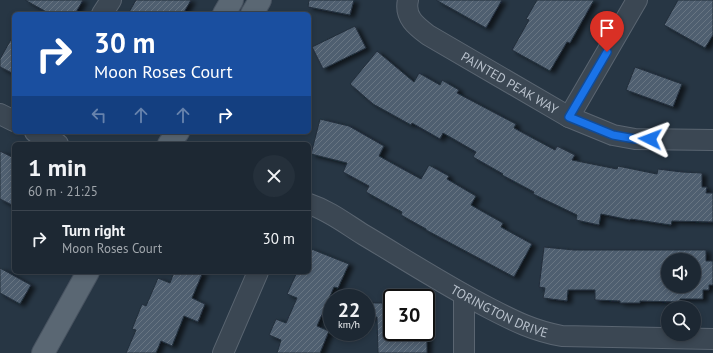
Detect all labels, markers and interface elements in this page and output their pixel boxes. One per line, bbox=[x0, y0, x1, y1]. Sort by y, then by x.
pin bbox=[590, 11, 624, 52]
icon: arrive bbox=[596, 17, 618, 39]
text: 30 m bbox=[94, 24, 155, 61]
icon: right bbox=[28, 28, 80, 80]
street label: PAINTED PEAK WAY bbox=[458, 48, 562, 118]
text: Moon Roses Court bbox=[94, 60, 233, 83]
icon: left bbox=[88, 104, 110, 126]
icon: ahead bbox=[130, 104, 152, 126]
icon: ahead bbox=[172, 104, 194, 126]
icon: right bbox=[214, 104, 236, 126]
position arrow bbox=[629, 118, 671, 160]
text: 1 min bbox=[28, 152, 87, 183]
button: close bbox=[253, 155, 295, 197]
text: 60 m · 21:25 bbox=[28, 183, 98, 200]
text: Turn right bbox=[62, 221, 125, 240]
icon: right bbox=[28, 228, 50, 250]
text: 30 m bbox=[262, 229, 295, 248]
text: Moon Roses Court bbox=[62, 240, 162, 257]
map controls bbox=[661, 253, 701, 341]
button: sound bbox=[661, 253, 701, 293]
street label: TORINGTON DRIVE bbox=[448, 281, 550, 342]
speed limit sign: 30 bbox=[383, 289, 435, 341]
text: 22 bbox=[338, 297, 360, 323]
button: search bbox=[661, 301, 701, 341]
text: km/h bbox=[338, 318, 360, 331]

